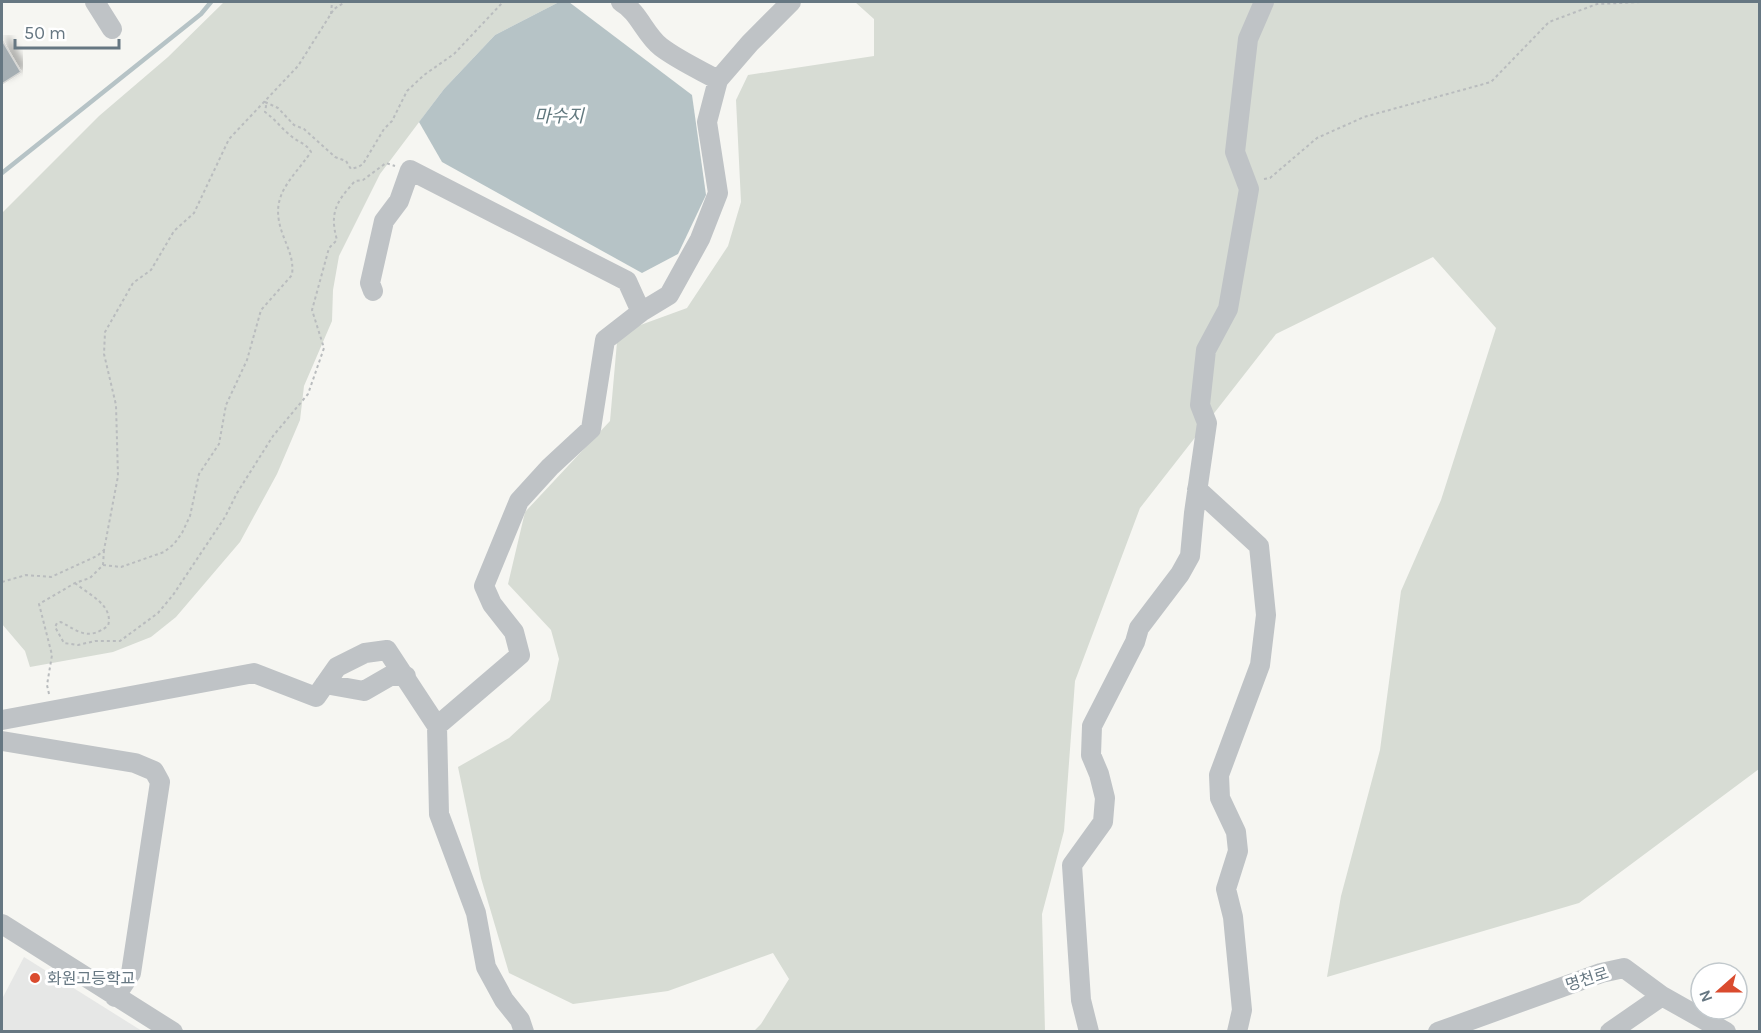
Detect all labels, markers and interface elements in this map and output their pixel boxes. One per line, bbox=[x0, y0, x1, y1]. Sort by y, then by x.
scale bar bbox=[15, 12, 118, 50]
text: 50 m bbox=[24, 22, 66, 44]
water label: 마수지 bbox=[534, 105, 585, 127]
north arrow bbox=[1689, 961, 1749, 1021]
street label: 명천로 bbox=[1563, 963, 1611, 995]
place label: 화원고등학교 bbox=[47, 969, 135, 988]
marker: 화원고등학교 bbox=[28, 971, 42, 985]
text: N bbox=[1695, 987, 1716, 1005]

